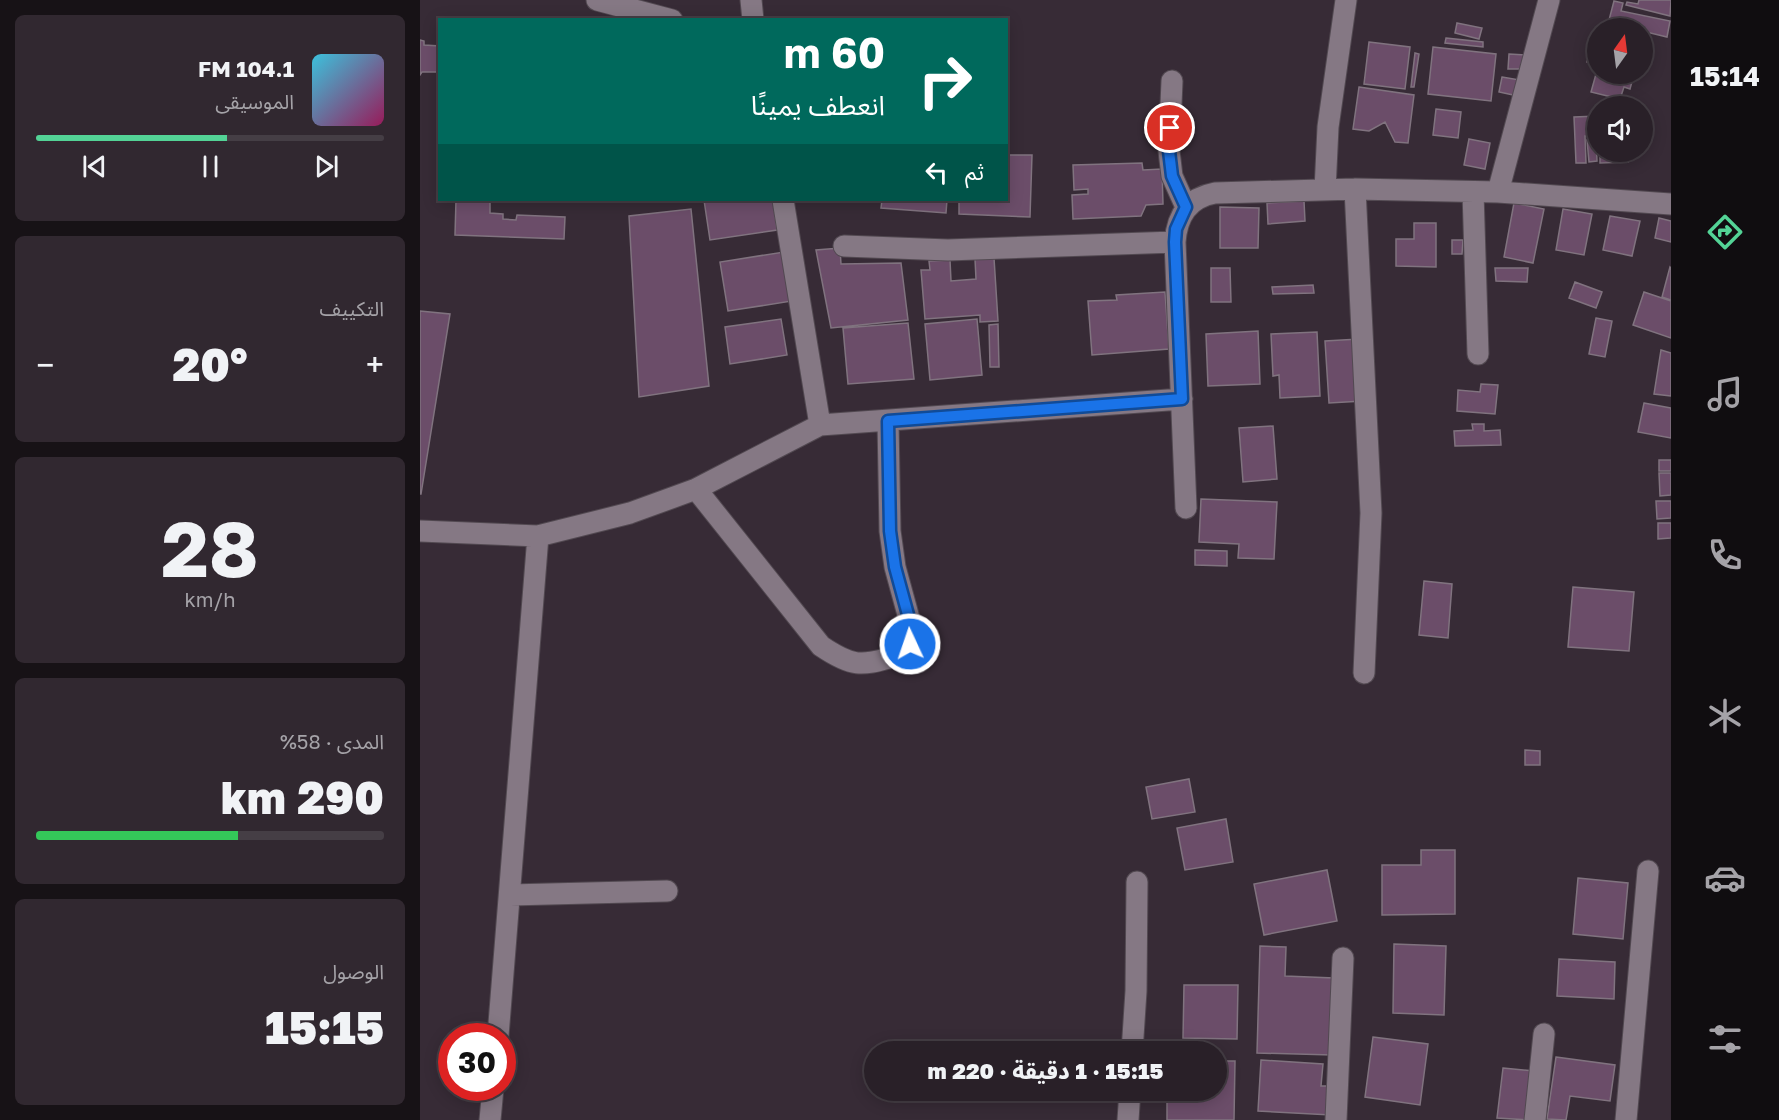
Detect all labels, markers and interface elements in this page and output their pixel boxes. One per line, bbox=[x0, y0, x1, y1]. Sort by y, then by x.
north arrow bbox=[1587, 18, 1653, 84]
map controls bbox=[1587, 18, 1653, 162]
text: 60 m bbox=[784, 27, 885, 77]
icon: right bbox=[906, 42, 984, 120]
text: 104.1 FM bbox=[198, 55, 294, 82]
text: 15:14 bbox=[1690, 60, 1760, 92]
text: الموسيقى bbox=[215, 89, 294, 113]
text: انعطف يمينًا bbox=[751, 89, 885, 121]
button: sound bbox=[1587, 96, 1653, 162]
pin bbox=[1144, 102, 1195, 153]
icon: arrive bbox=[1153, 111, 1186, 144]
icon: previous bbox=[78, 150, 111, 183]
icon: pause bbox=[194, 150, 227, 183]
icon: next bbox=[310, 150, 343, 183]
icon: left bbox=[920, 156, 953, 189]
text: ثم bbox=[965, 158, 984, 185]
icon: directions bbox=[1704, 211, 1746, 253]
text: التكييف bbox=[320, 296, 384, 320]
text: 20° bbox=[172, 337, 248, 391]
text: − bbox=[36, 345, 54, 384]
text: + bbox=[366, 345, 384, 384]
icon: music bbox=[1704, 373, 1746, 415]
text: 28 bbox=[161, 501, 259, 594]
icon: phone bbox=[1704, 534, 1746, 576]
text: km/h bbox=[185, 587, 235, 611]
position arrow bbox=[878, 612, 942, 676]
icon: climate bbox=[1704, 695, 1746, 737]
text: المدى · 58% bbox=[280, 729, 384, 753]
text: 290 km bbox=[221, 770, 384, 824]
icon: car bbox=[1704, 857, 1746, 899]
text: الوصول bbox=[323, 959, 384, 983]
text: 15:15 bbox=[265, 1000, 384, 1054]
icon: filters bbox=[1704, 1018, 1746, 1060]
speed limit sign: 30 bbox=[438, 1023, 516, 1101]
text: 15:15 · 1 دقيقة · 220 m bbox=[928, 1057, 1163, 1084]

